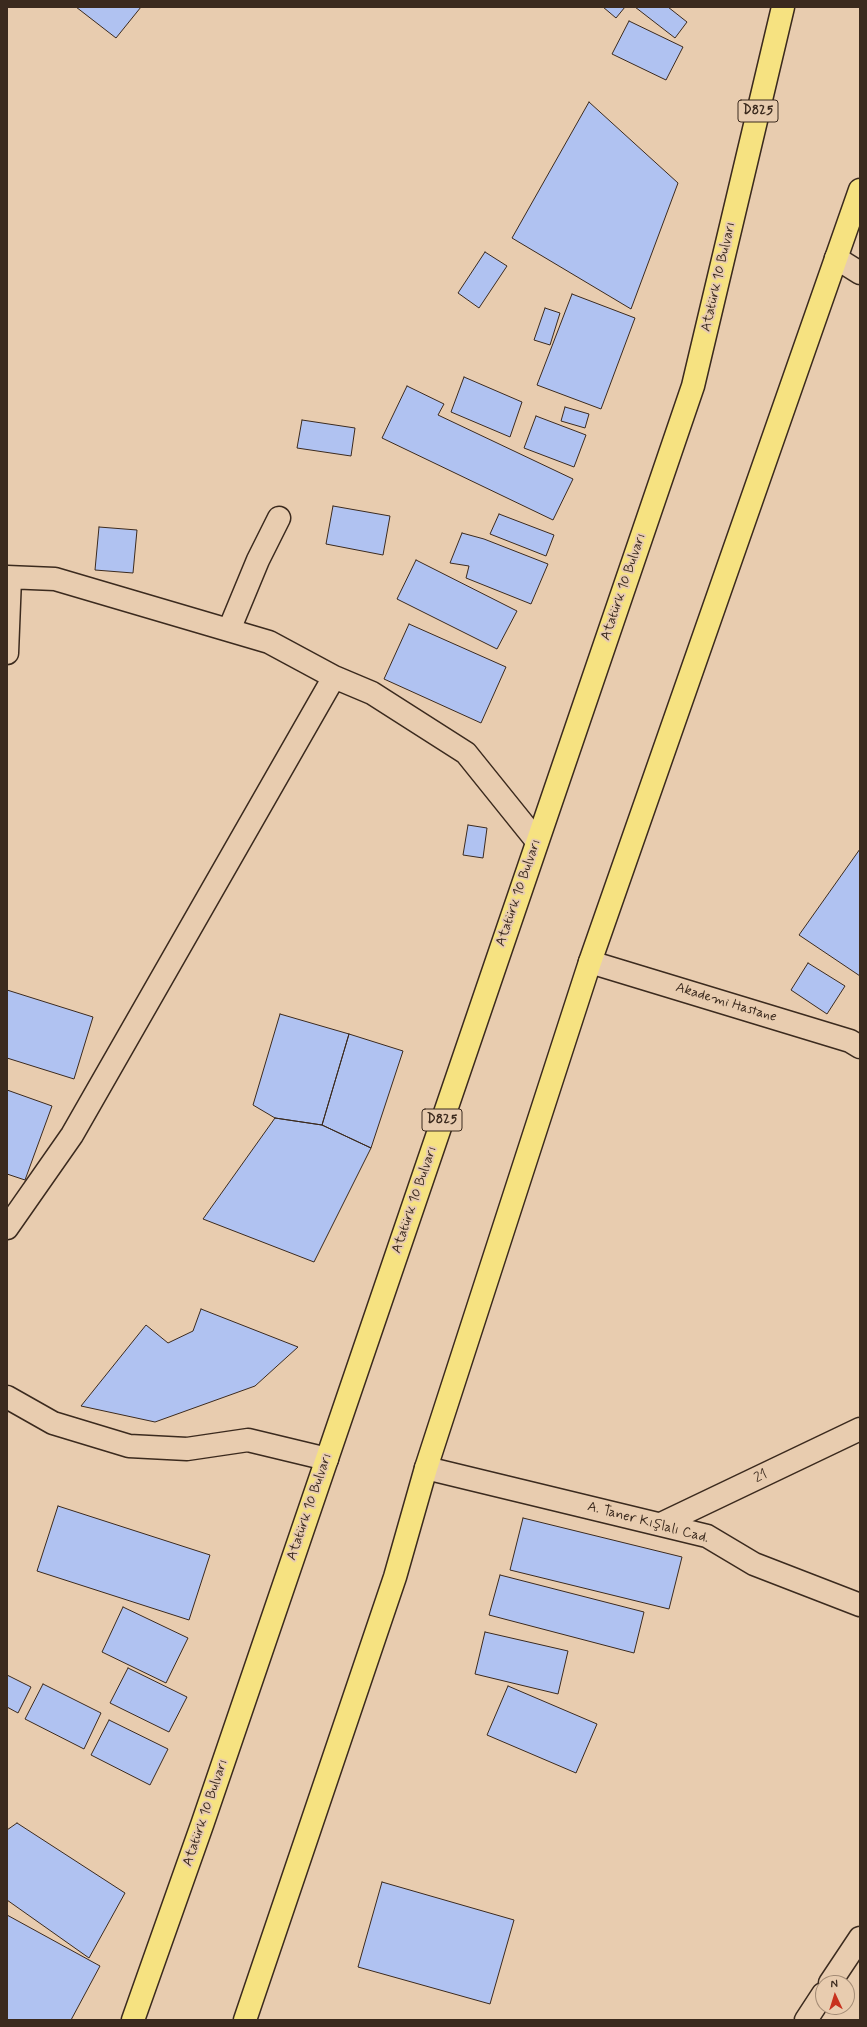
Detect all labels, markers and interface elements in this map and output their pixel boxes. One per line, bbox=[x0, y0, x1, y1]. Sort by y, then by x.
road number: D825 bbox=[738, 100, 778, 122]
street label: Atatürk 10 Bulvarı bbox=[698, 221, 740, 333]
street label: Atatürk 10 Bulvarı bbox=[598, 531, 650, 643]
street label: Atatürk 10 Bulvarı bbox=[493, 837, 545, 949]
street label: Akademi Hastane bbox=[673, 980, 779, 1026]
road number: D825 bbox=[422, 1109, 462, 1131]
street label: Atatürk 10 Bulvarı bbox=[389, 1144, 441, 1256]
street label: Atatürk 10 Bulvarı bbox=[284, 1451, 336, 1563]
street label: 21 bbox=[752, 1467, 770, 1487]
street label: A. Taner Kışlalı Cad. bbox=[585, 1499, 711, 1547]
street label: Atatürk 10 Bulvarı bbox=[180, 1757, 232, 1869]
north arrow bbox=[815, 1975, 855, 2015]
text: N bbox=[830, 1977, 838, 1991]

